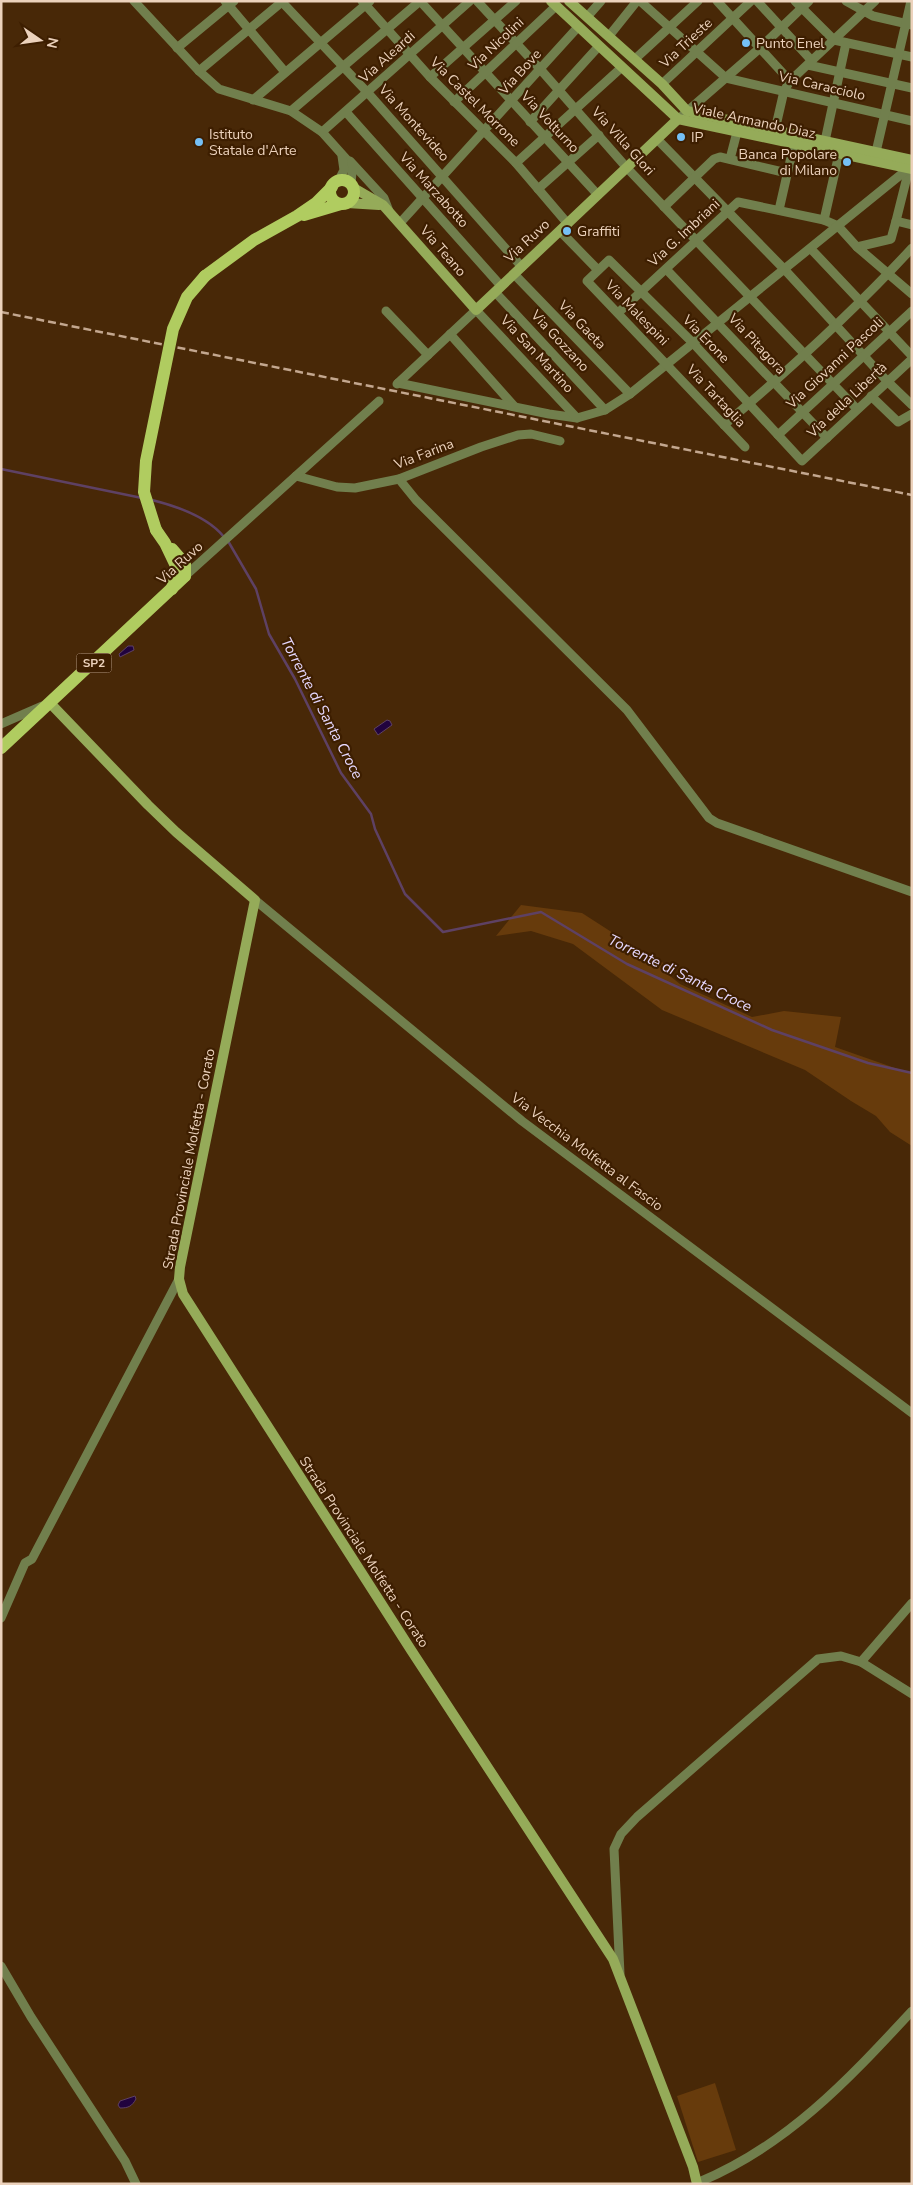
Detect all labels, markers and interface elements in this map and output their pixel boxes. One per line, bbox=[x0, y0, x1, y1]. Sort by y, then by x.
street label: Via Nicolini bbox=[463, 13, 528, 76]
street label: Via Trieste bbox=[655, 14, 717, 73]
north arrow bbox=[15, 15, 65, 65]
street label: Via Aleardi bbox=[354, 27, 419, 88]
place label: Punto Enel bbox=[756, 34, 825, 53]
text: N bbox=[42, 36, 63, 50]
marker: Punto Enel bbox=[740, 37, 752, 49]
street label: Via Bove bbox=[494, 45, 546, 100]
street label: Via Castel Morrone bbox=[425, 52, 524, 151]
street label: Via Caracciolo bbox=[776, 67, 868, 105]
street label: Via Montevideo bbox=[374, 80, 454, 166]
street label: Via Volturno bbox=[516, 86, 584, 157]
street label: Viale Armando Diaz bbox=[690, 98, 818, 143]
street label: Via Villa Glori bbox=[586, 102, 659, 179]
place label: Istituto Statale d'Arte bbox=[209, 125, 296, 160]
place label: IP bbox=[691, 128, 704, 147]
marker: IP bbox=[675, 131, 687, 143]
marker: Istituto Statale d'Arte bbox=[193, 136, 205, 148]
place label: Banca Popolare di Milano bbox=[739, 145, 837, 180]
street label: Via Marzabotto bbox=[394, 147, 473, 232]
marker: Banca Popolare di Milano bbox=[841, 156, 853, 168]
street label: Via G. Imbriani bbox=[643, 195, 724, 272]
street label: Via Ruvo bbox=[499, 215, 554, 268]
street label: Via Teano bbox=[415, 221, 471, 281]
place label: Graffiti bbox=[577, 222, 620, 241]
marker: Graffiti bbox=[561, 225, 573, 237]
street label: Via Malespini bbox=[600, 275, 673, 350]
street label: Via Gaeta bbox=[553, 296, 610, 354]
street label: Via Gozzano bbox=[526, 305, 594, 376]
street label: Via Pitagora bbox=[723, 309, 790, 379]
street label: Via San Martino bbox=[495, 310, 578, 397]
street label: Via Erone bbox=[678, 310, 734, 367]
street label: Via Giovanni Pascoli bbox=[782, 313, 888, 414]
street label: Via della Libertà bbox=[802, 358, 891, 443]
street label: Via Tartaglia bbox=[681, 360, 750, 432]
street label: Via Farina bbox=[391, 434, 457, 474]
street label: Via Ruvo bbox=[152, 537, 207, 589]
water label: Torrente di Santa Croce bbox=[276, 634, 368, 782]
road number: SP2 bbox=[76, 654, 112, 672]
water label: Torrente di Santa Croce bbox=[605, 929, 755, 1017]
street label: Strada Provinciale Molfetta - Corato bbox=[158, 1047, 220, 1271]
street label: Via Vecchia Molfetta al Fascio bbox=[506, 1088, 667, 1216]
street label: Strada Provinciale Molfetta - Corato bbox=[295, 1453, 433, 1652]

